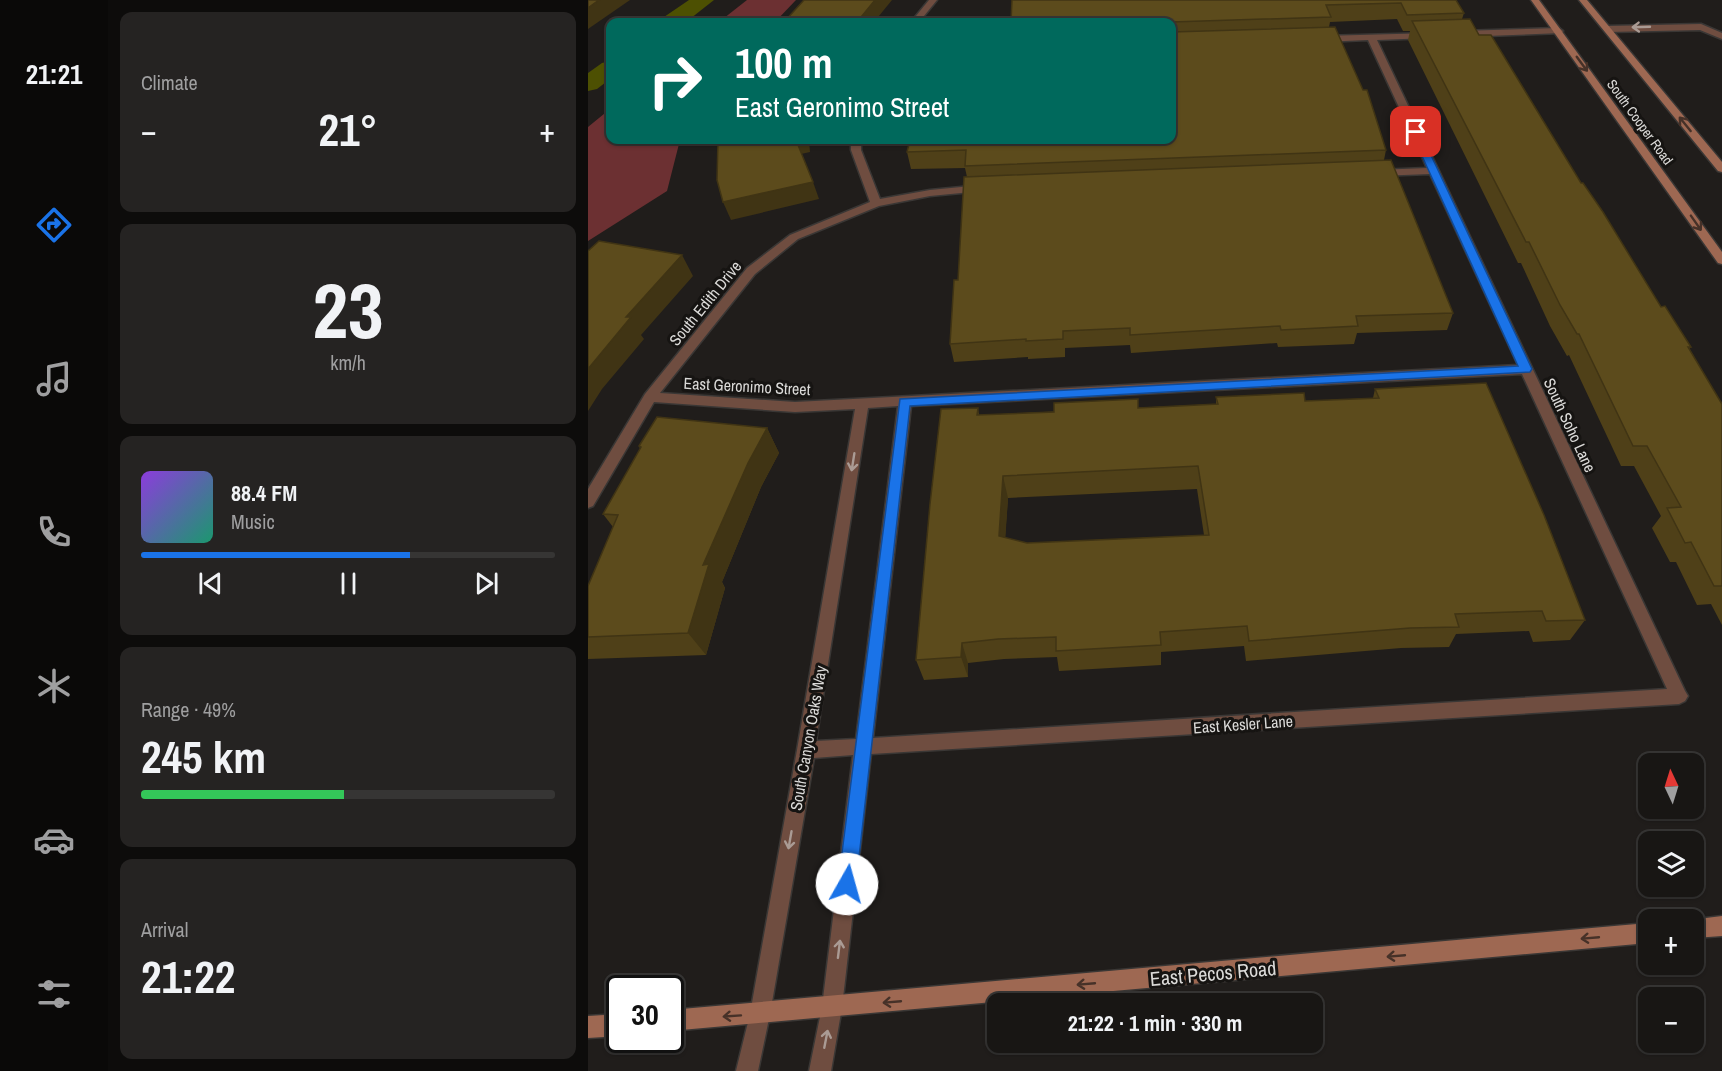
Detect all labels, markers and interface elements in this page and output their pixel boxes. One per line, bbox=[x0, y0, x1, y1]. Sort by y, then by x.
one-way arrow bbox=[1632, 22, 1652, 33]
text: 100 m bbox=[735, 35, 833, 91]
icon: right bbox=[636, 42, 714, 120]
text: 21:21 bbox=[26, 56, 82, 92]
one-way arrow bbox=[1576, 56, 1588, 72]
text: Climate bbox=[141, 69, 198, 96]
street label: South Cooper Road bbox=[1603, 76, 1677, 168]
text: East Geronimo Street bbox=[735, 89, 949, 125]
text: 21° bbox=[318, 99, 378, 160]
pin bbox=[1390, 106, 1441, 157]
text: − bbox=[141, 108, 157, 152]
text: + bbox=[539, 108, 555, 152]
icon: arrive bbox=[1399, 115, 1432, 148]
one-way arrow bbox=[1679, 116, 1692, 132]
icon: directions bbox=[33, 204, 75, 246]
one-way arrow bbox=[1690, 214, 1702, 230]
street label: South Edith Drive bbox=[664, 256, 746, 350]
text: 23 bbox=[312, 257, 384, 362]
text: km/h bbox=[330, 349, 366, 376]
icon: music bbox=[33, 358, 75, 400]
street label: East Geronimo Street bbox=[683, 372, 811, 400]
street label: South Soho Lane bbox=[1539, 374, 1601, 476]
one-way arrow bbox=[847, 451, 858, 471]
text: 88.4 FM bbox=[231, 478, 297, 508]
text: Music bbox=[231, 508, 275, 535]
icon: phone bbox=[33, 511, 75, 553]
icon: previous bbox=[194, 567, 227, 600]
icon: pause bbox=[332, 567, 365, 600]
icon: next bbox=[470, 567, 503, 600]
street label: South Canyon Oaks Way bbox=[784, 663, 832, 812]
icon: climate bbox=[33, 665, 75, 707]
text: Range · 49% bbox=[141, 696, 236, 723]
street label: East Kesler Lane bbox=[1192, 710, 1294, 738]
text: 245 km bbox=[141, 726, 266, 787]
north arrow bbox=[1638, 753, 1704, 819]
map controls bbox=[1638, 753, 1704, 1053]
icon: car bbox=[33, 819, 75, 861]
one-way arrow bbox=[784, 830, 795, 850]
button: layers bbox=[1638, 831, 1704, 897]
position arrow bbox=[815, 852, 879, 916]
button: + bbox=[1638, 909, 1704, 975]
text: Arrival bbox=[141, 916, 188, 943]
one-way arrow bbox=[1581, 933, 1601, 944]
one-way arrow bbox=[834, 939, 845, 959]
text: 21:22 bbox=[141, 946, 235, 1007]
one-way arrow bbox=[1387, 951, 1407, 962]
street label: East Pecos Road bbox=[1149, 954, 1277, 992]
icon: filters bbox=[33, 973, 75, 1015]
speed limit sign: 30 bbox=[606, 975, 684, 1053]
one-way arrow bbox=[1077, 979, 1097, 990]
button: − bbox=[1638, 987, 1704, 1053]
one-way arrow bbox=[883, 996, 903, 1007]
text: 21:22 · 1 min · 330 m bbox=[1068, 1008, 1242, 1038]
one-way arrow bbox=[723, 1011, 743, 1022]
one-way arrow bbox=[821, 1030, 832, 1049]

